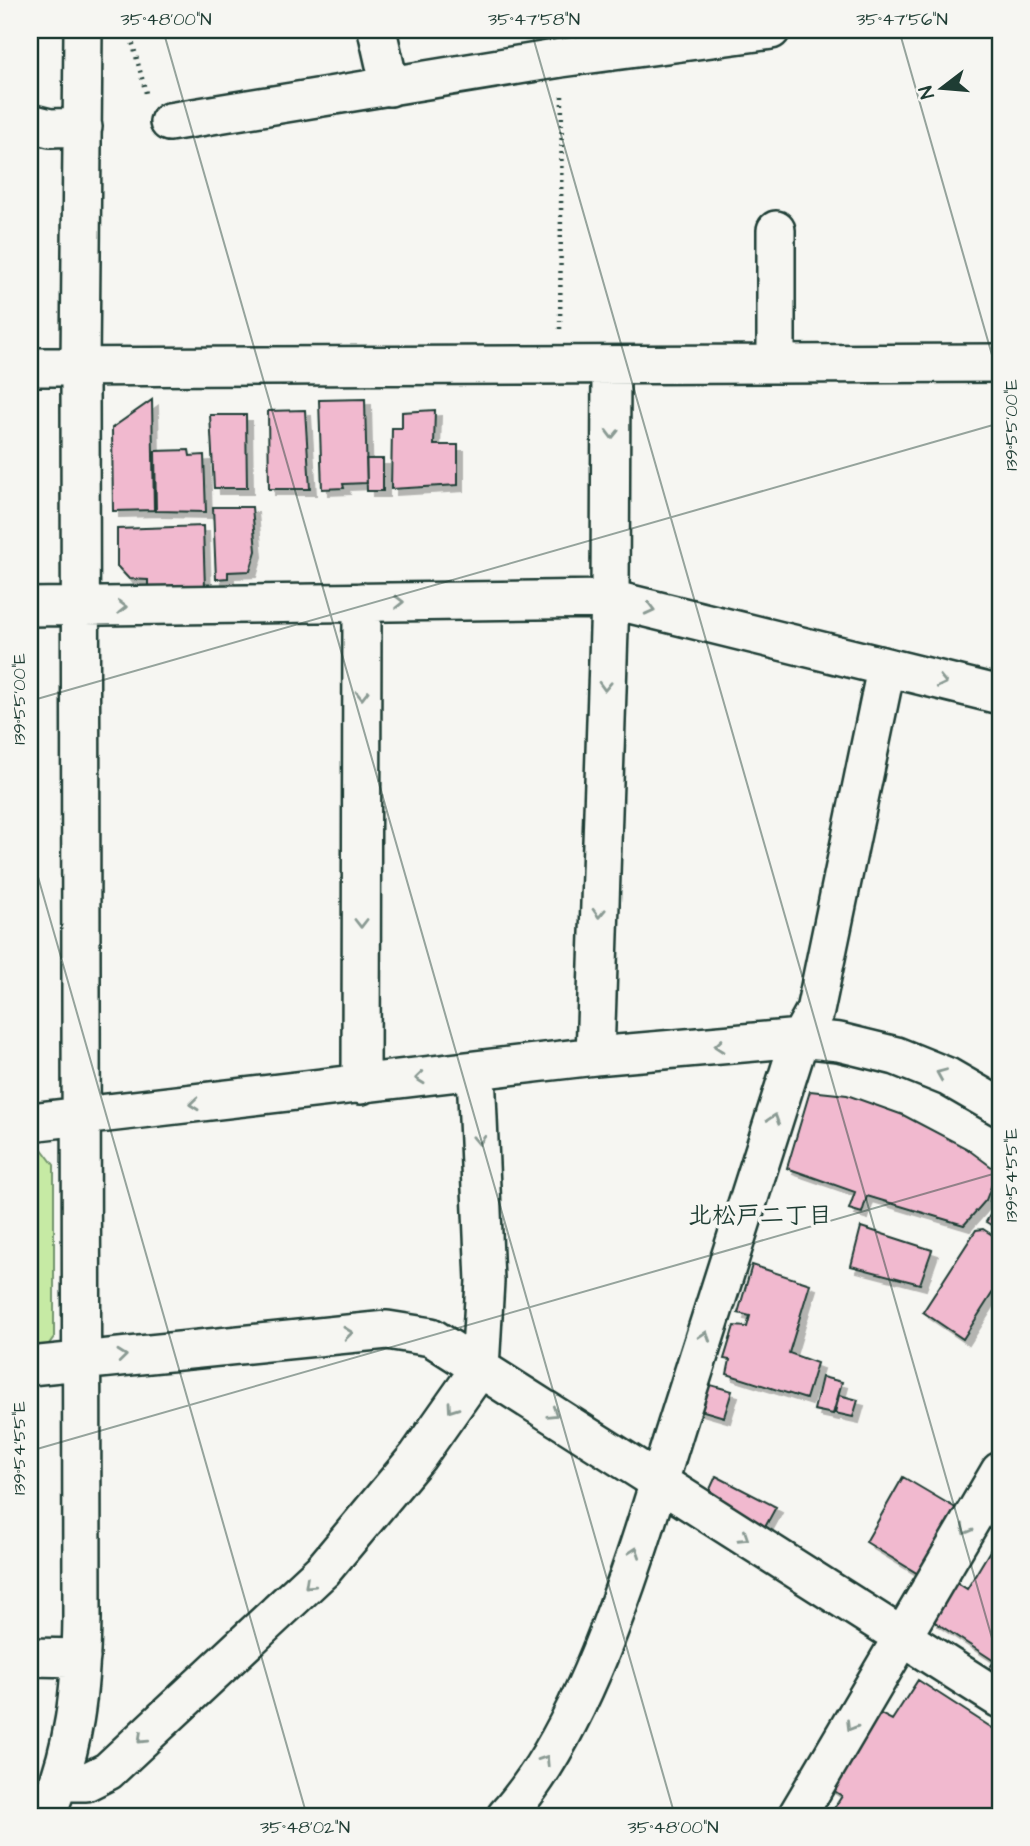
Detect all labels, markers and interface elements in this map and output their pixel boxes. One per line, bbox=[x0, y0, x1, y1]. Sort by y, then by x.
text: 35°48'00"N bbox=[121, 7, 211, 32]
text: 35°47'58"N bbox=[488, 7, 580, 32]
text: 35°47'56"N bbox=[856, 7, 948, 32]
north arrow bbox=[908, 52, 978, 122]
text: N bbox=[912, 83, 942, 102]
text: 139°55'00"E bbox=[999, 379, 1024, 471]
one-way arrow bbox=[604, 429, 620, 440]
one-way arrow bbox=[394, 594, 405, 610]
one-way arrow bbox=[118, 599, 128, 615]
one-way arrow bbox=[643, 601, 655, 615]
text: 139°55'00"E bbox=[7, 653, 32, 745]
one-way arrow bbox=[936, 674, 948, 688]
one-way arrow bbox=[598, 681, 613, 692]
one-way arrow bbox=[354, 690, 370, 701]
one-way arrow bbox=[591, 908, 607, 919]
one-way arrow bbox=[353, 918, 369, 928]
one-way arrow bbox=[713, 1038, 724, 1053]
one-way arrow bbox=[935, 1068, 948, 1082]
one-way arrow bbox=[414, 1071, 426, 1086]
one-way arrow bbox=[188, 1097, 200, 1112]
one-way arrow bbox=[766, 1113, 780, 1126]
text: 139°54'55"E bbox=[999, 1128, 1024, 1222]
one-way arrow bbox=[471, 1135, 486, 1146]
district label: 北松戸二丁目 bbox=[688, 1199, 832, 1233]
one-way arrow bbox=[343, 1326, 354, 1341]
one-way arrow bbox=[697, 1330, 712, 1342]
one-way arrow bbox=[117, 1349, 128, 1364]
one-way arrow bbox=[448, 1400, 460, 1413]
text: 139°54'55"E bbox=[7, 1401, 32, 1495]
one-way arrow bbox=[546, 1405, 559, 1418]
one-way arrow bbox=[961, 1522, 974, 1535]
one-way arrow bbox=[737, 1528, 750, 1541]
one-way arrow bbox=[627, 1547, 641, 1559]
one-way arrow bbox=[304, 1576, 317, 1588]
one-way arrow bbox=[846, 1718, 859, 1731]
one-way arrow bbox=[137, 1731, 150, 1744]
one-way arrow bbox=[537, 1755, 550, 1768]
text: 35°48'02"N bbox=[260, 1815, 350, 1840]
text: 35°48'00"N bbox=[628, 1815, 718, 1840]

